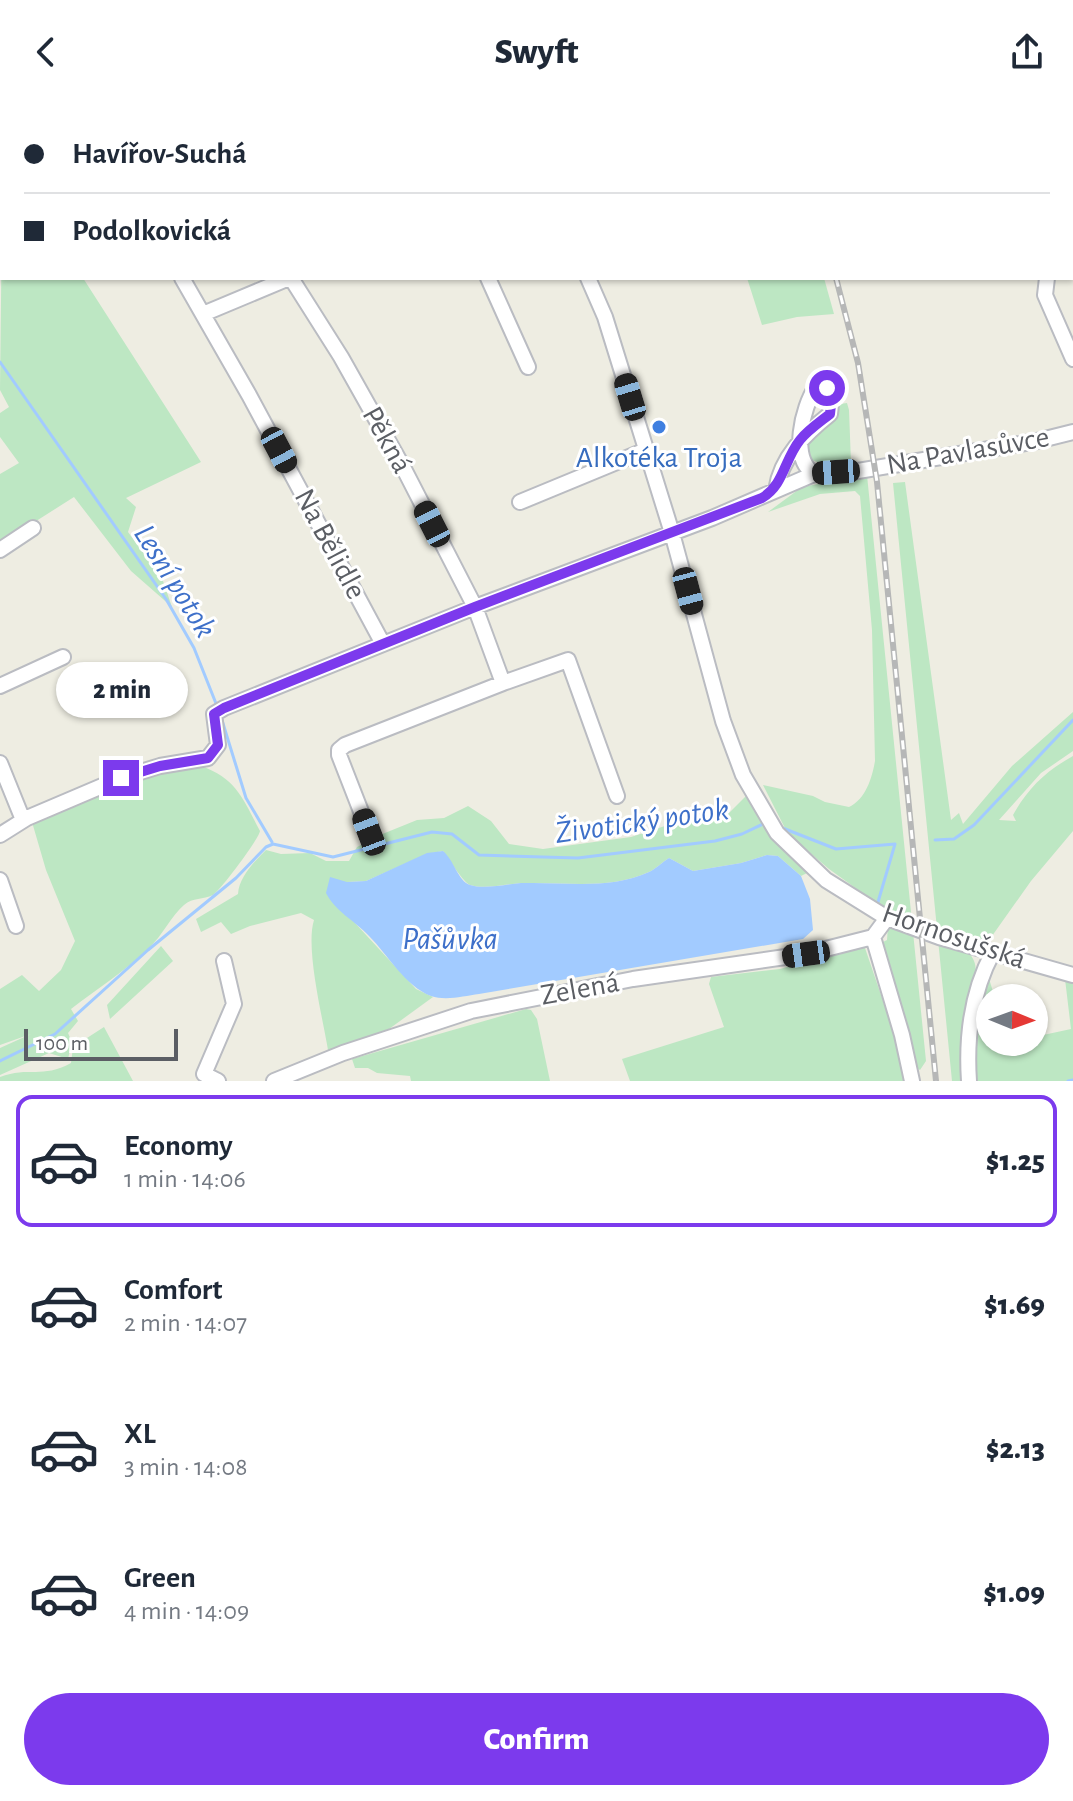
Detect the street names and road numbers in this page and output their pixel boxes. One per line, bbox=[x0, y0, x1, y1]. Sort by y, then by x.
street label: Pěkná bbox=[357, 402, 417, 478]
street label: Na Pavlasůvce bbox=[884, 422, 1052, 480]
street label: Na Bělidle bbox=[289, 484, 371, 604]
street label: Hornosušská bbox=[878, 897, 1030, 975]
street label: Zelená bbox=[538, 967, 622, 1011]

